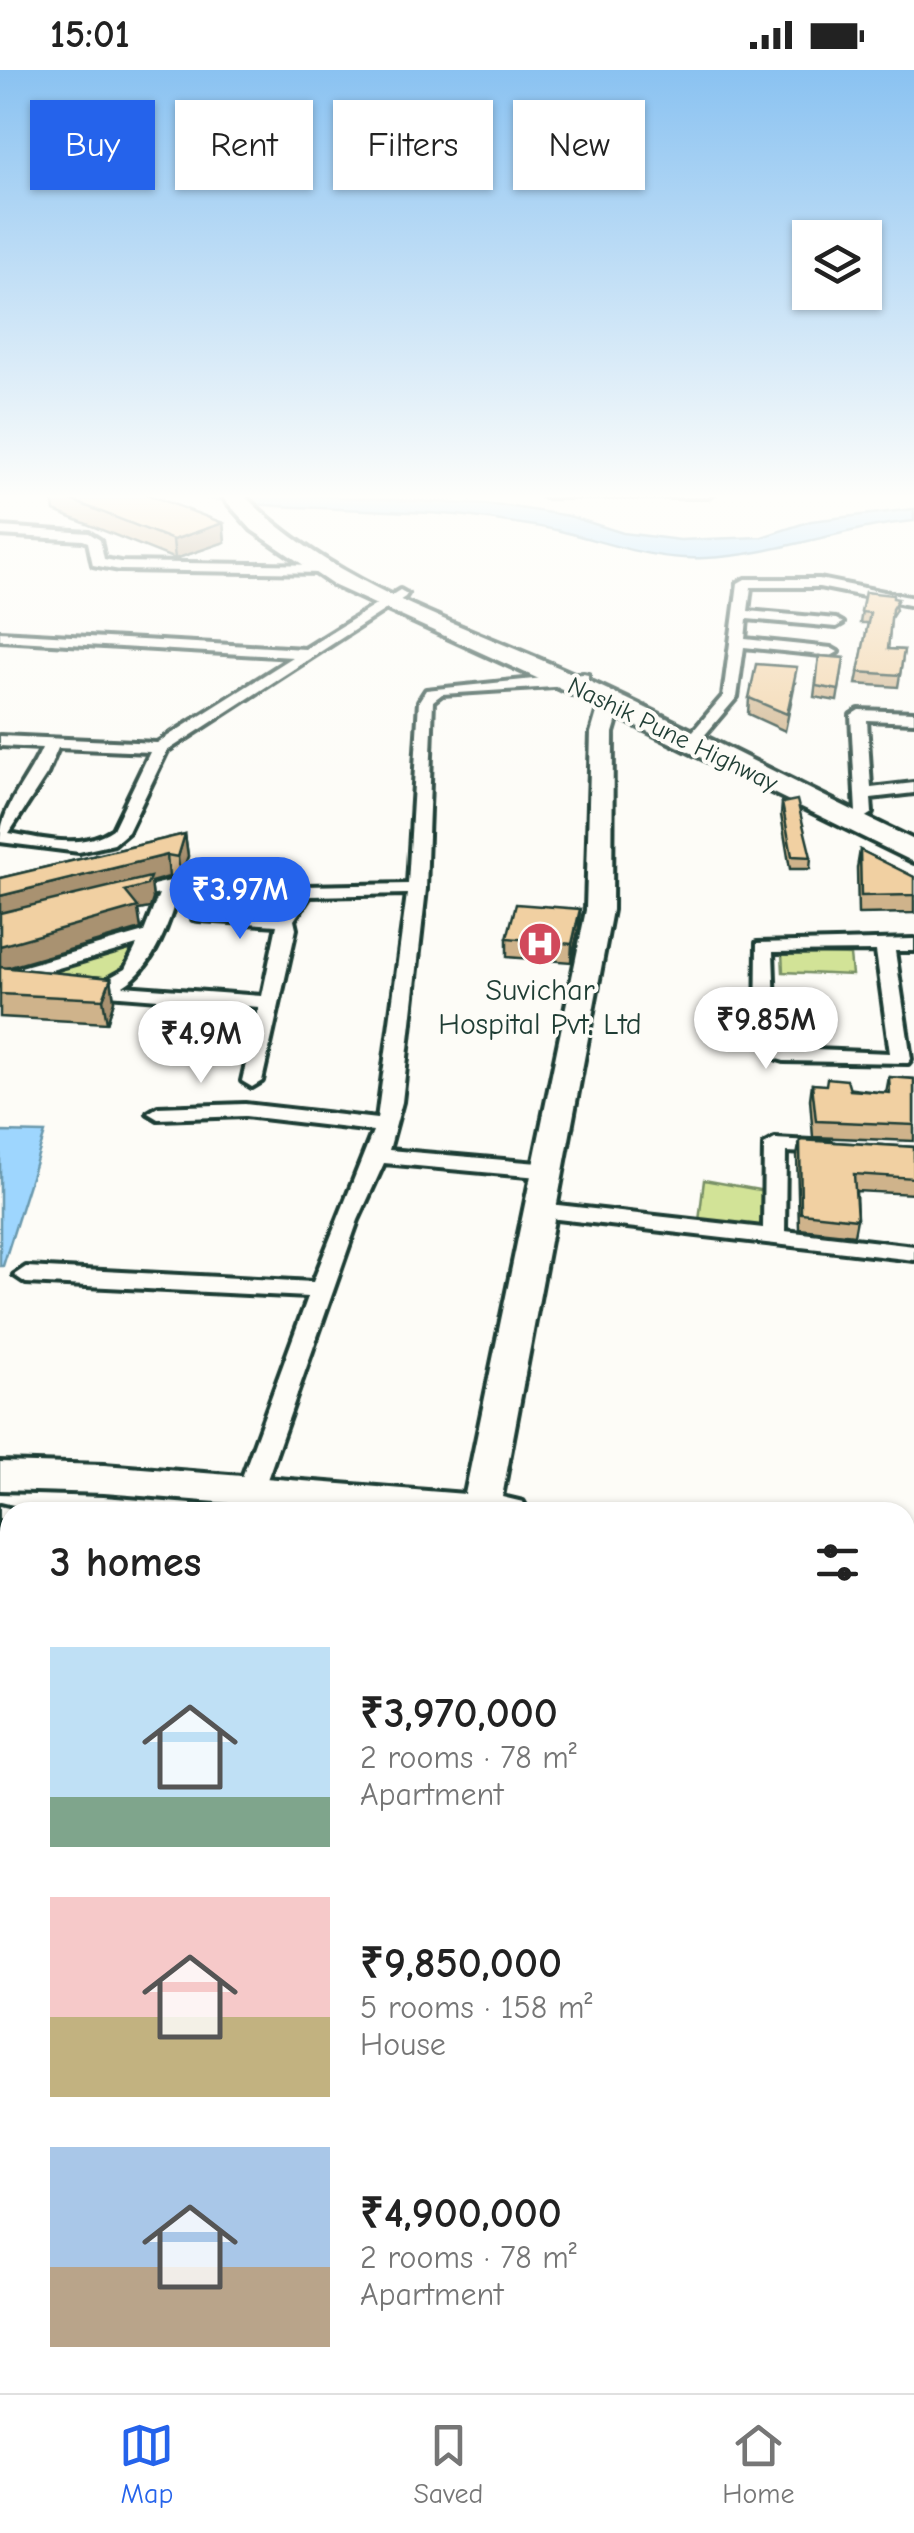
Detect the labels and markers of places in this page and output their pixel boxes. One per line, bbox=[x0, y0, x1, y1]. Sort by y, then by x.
pin: ₹3.97M bbox=[159, 857, 321, 942]
hospital icon: Suvichar Hospital Pvt. Ltd bbox=[517, 921, 563, 967]
place label: Suvichar Hospital Pvt. Ltd bbox=[438, 973, 642, 1042]
pin: ₹9.85M bbox=[685, 987, 847, 1072]
pin: ₹4.9M bbox=[131, 1001, 271, 1086]

